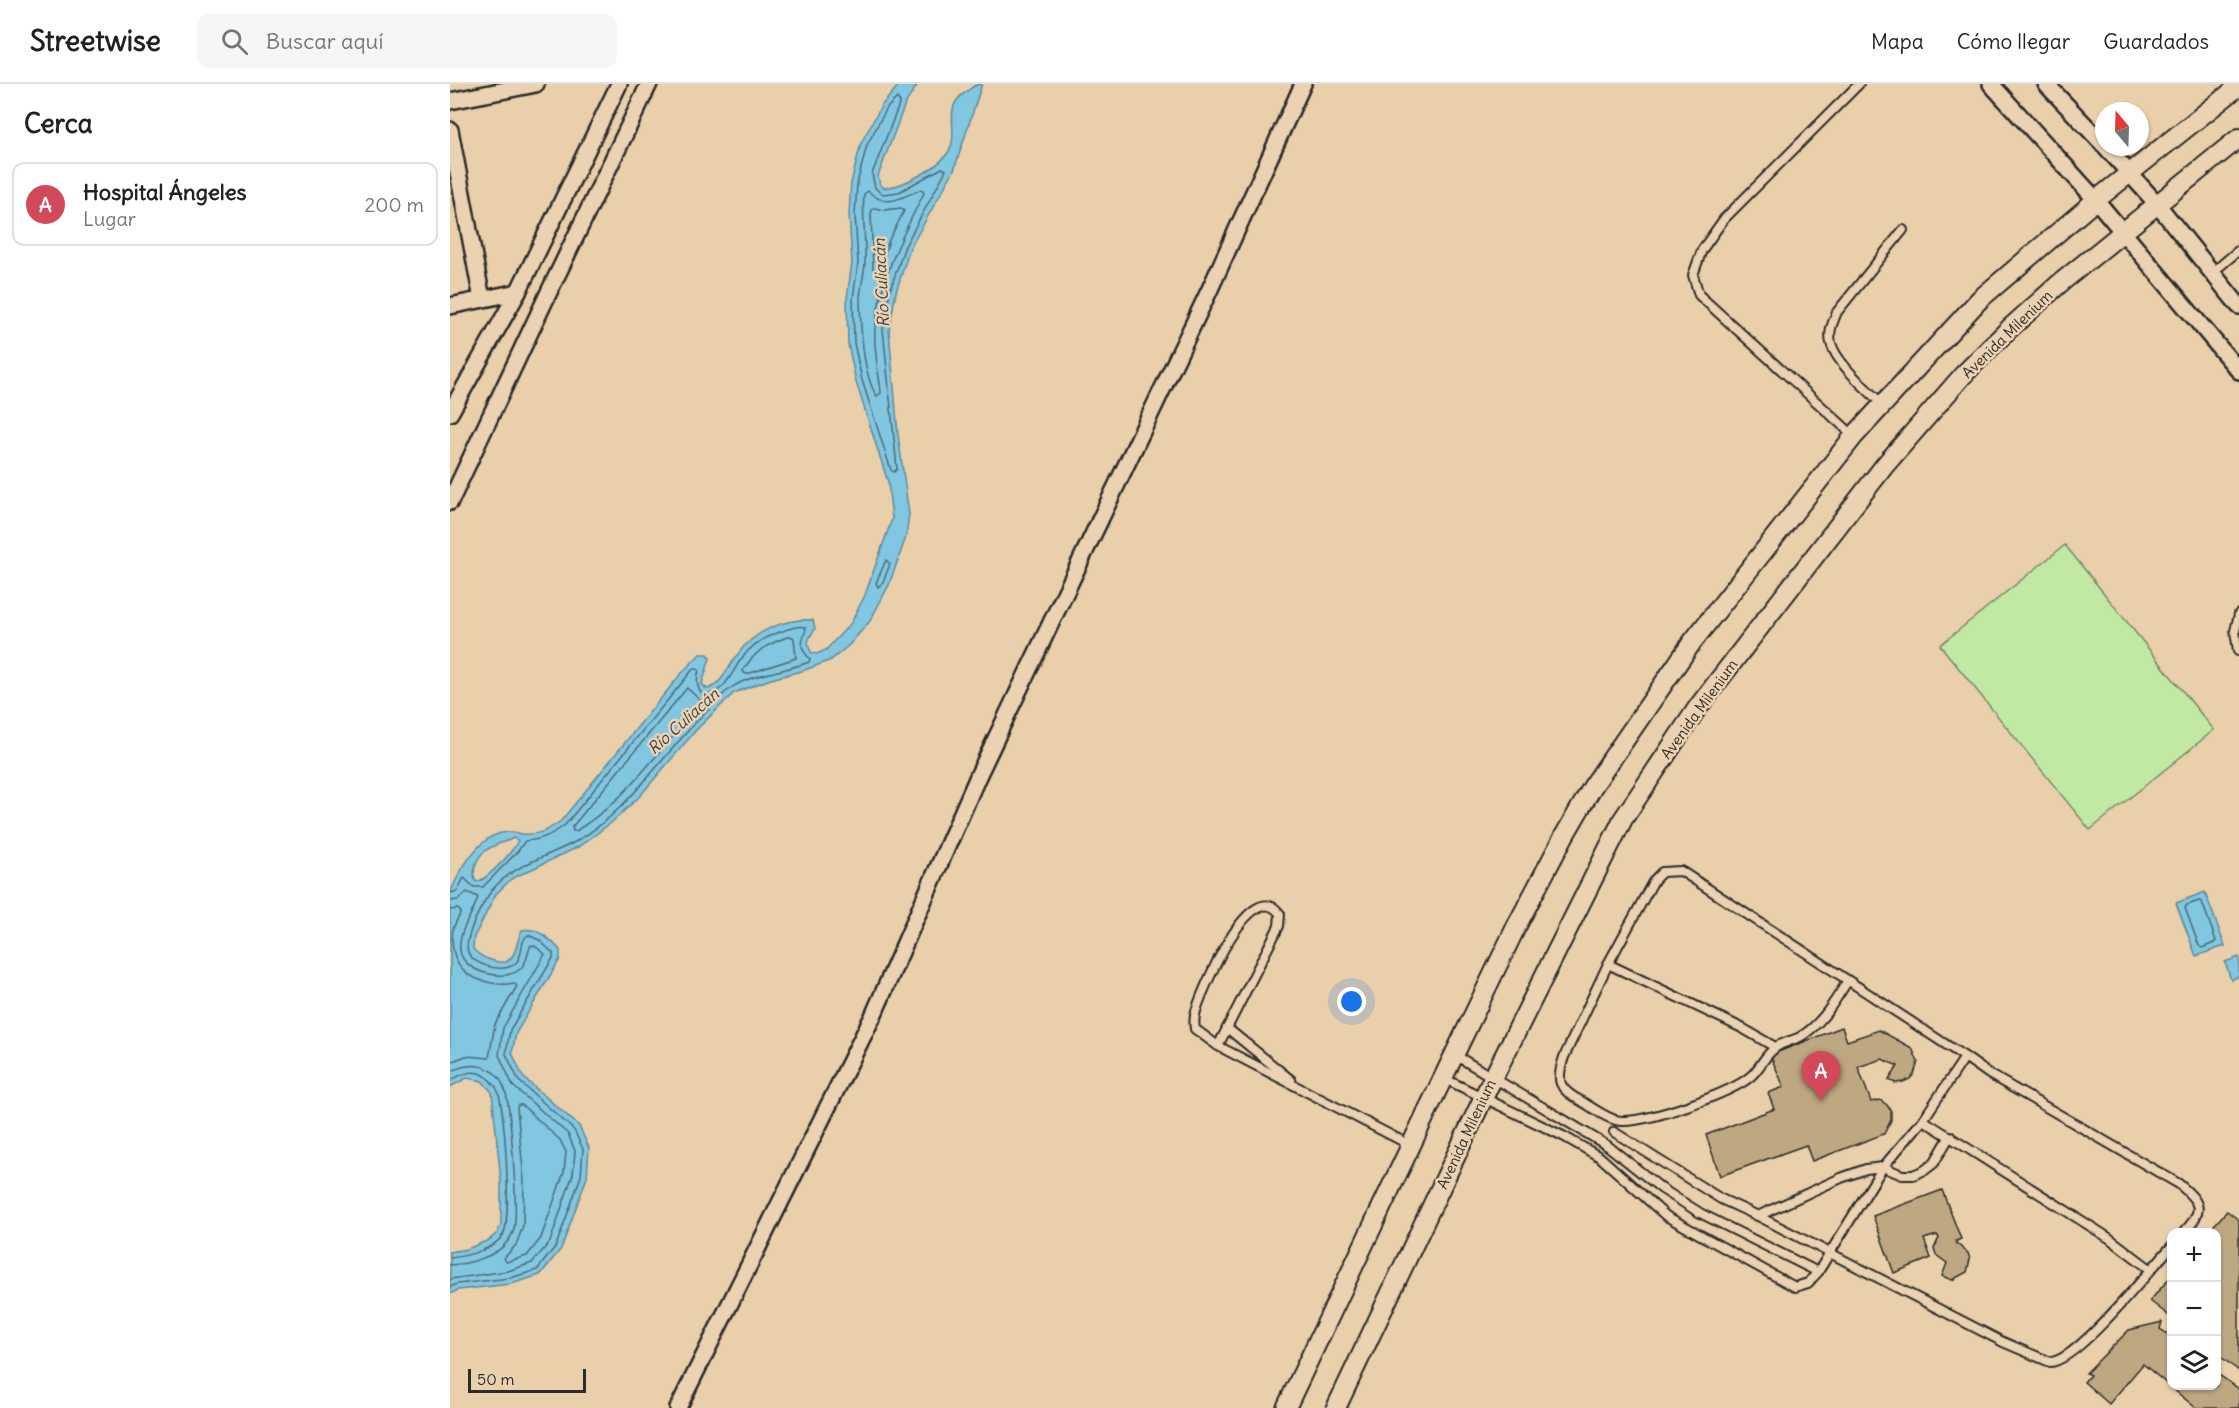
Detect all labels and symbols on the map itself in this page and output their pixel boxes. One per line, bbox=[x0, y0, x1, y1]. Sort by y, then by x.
north arrow bbox=[2095, 102, 2149, 156]
water label: Río Culiacán bbox=[869, 237, 893, 328]
street label: Avenida Milenium bbox=[1958, 286, 2056, 382]
street label: Avenida Milenium bbox=[1656, 655, 1742, 763]
water label: Río Culiacán bbox=[643, 683, 723, 758]
your location bbox=[1337, 987, 1366, 1016]
pin: A bbox=[1802, 1052, 1840, 1101]
street label: Avenida Milenium bbox=[1432, 1076, 1500, 1192]
scale bar bbox=[468, 1366, 586, 1394]

